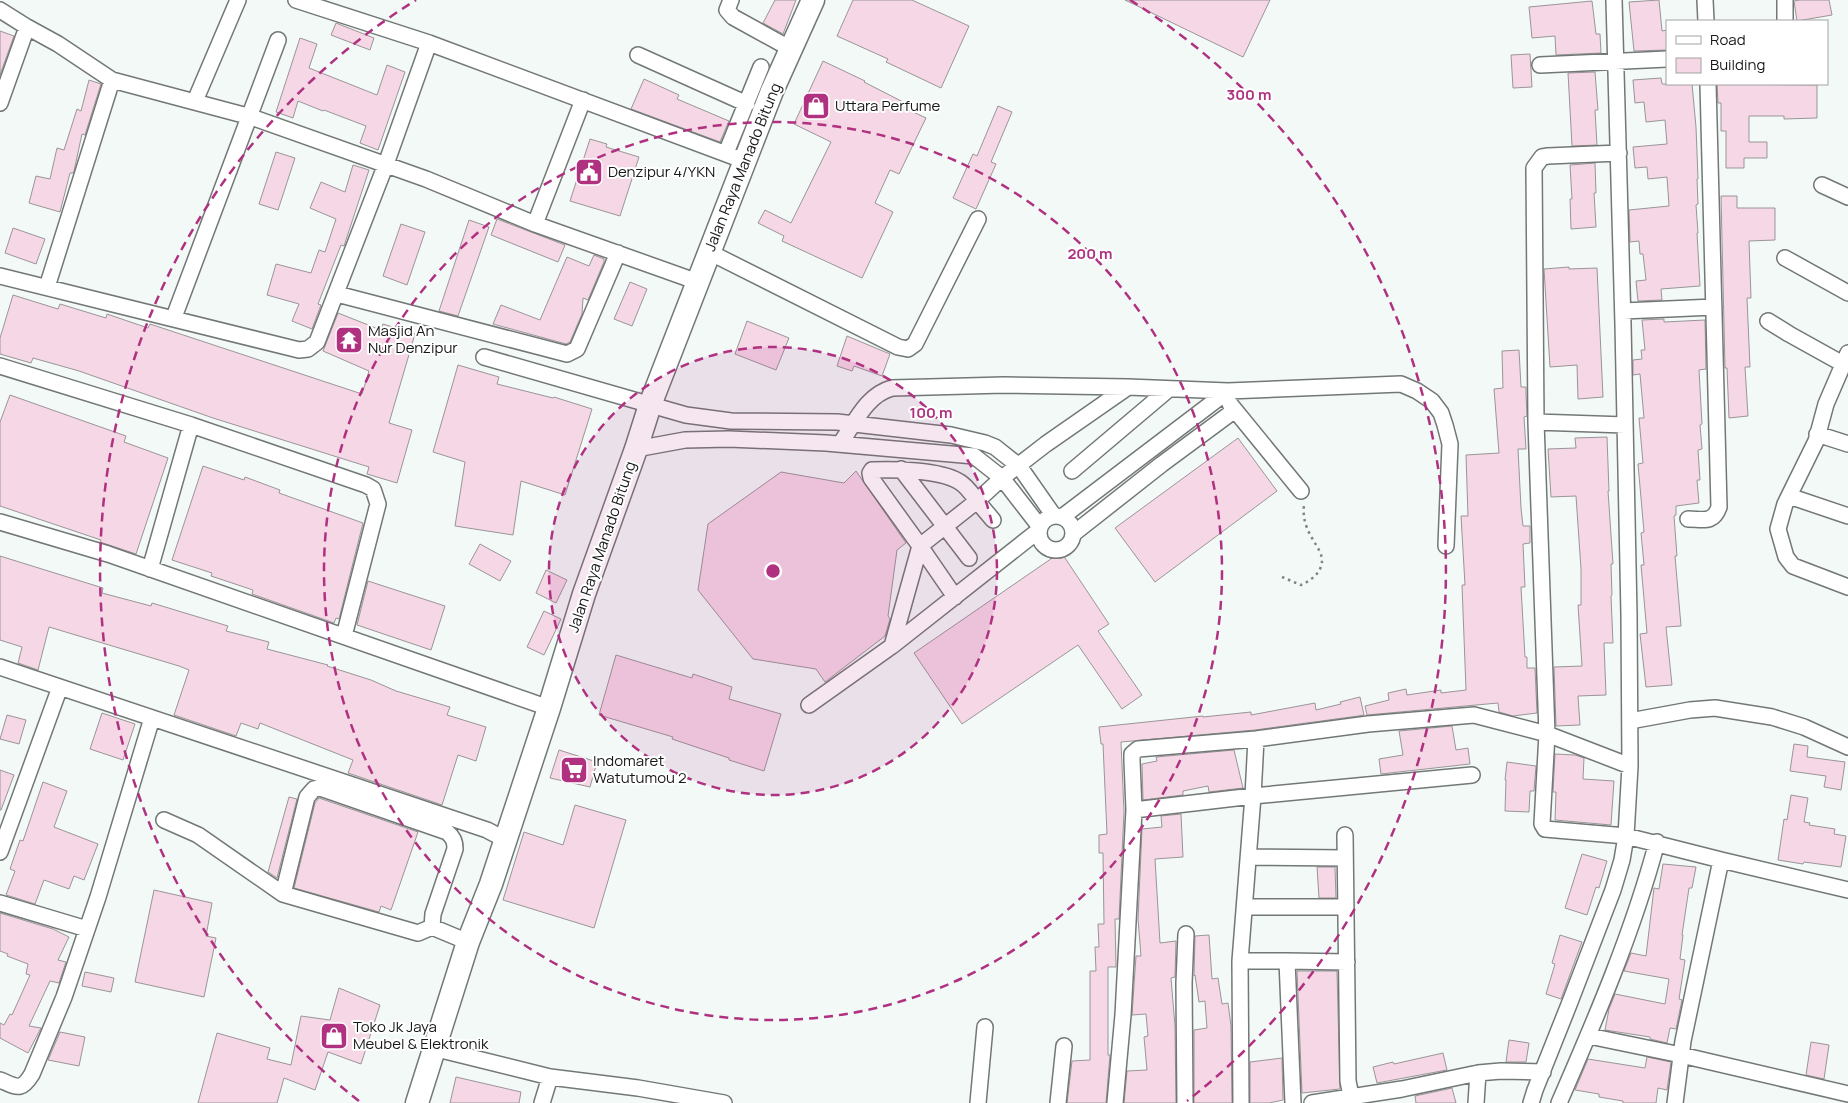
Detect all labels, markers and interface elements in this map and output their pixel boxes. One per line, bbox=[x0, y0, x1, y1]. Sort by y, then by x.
legend bbox=[1666, 20, 1828, 85]
text: Road bbox=[1710, 29, 1746, 50]
text: Building bbox=[1710, 54, 1765, 75]
street label: Jalan Raya Manado Bitung bbox=[699, 80, 786, 254]
text: 300 m bbox=[1227, 84, 1271, 105]
shop icon: Uttara Perfume bbox=[801, 91, 831, 121]
place label: Uttara Perfume bbox=[835, 95, 941, 116]
public building icon: Denzipur 4/YKN bbox=[574, 157, 604, 187]
place label: Denzipur 4/YKN bbox=[608, 161, 715, 182]
text: 200 m bbox=[1067, 243, 1113, 264]
place label: Masjid An Nur Denzipur bbox=[368, 320, 458, 358]
temple icon: Masjid An Nur Denzipur bbox=[334, 325, 364, 355]
text: 100 m bbox=[910, 402, 952, 423]
street label: Jalan Raya Manado Bitung bbox=[562, 458, 641, 635]
centre of rings bbox=[764, 562, 782, 580]
place label: Indomaret Watutumou 2 bbox=[593, 750, 687, 788]
supermarket icon: Indomaret Watutumou 2 bbox=[559, 755, 589, 785]
place label: Toko Jk Jaya Meubel & Elektronik bbox=[353, 1016, 489, 1054]
shop icon: Toko Jk Jaya Meubel & Elektronik bbox=[319, 1021, 349, 1051]

